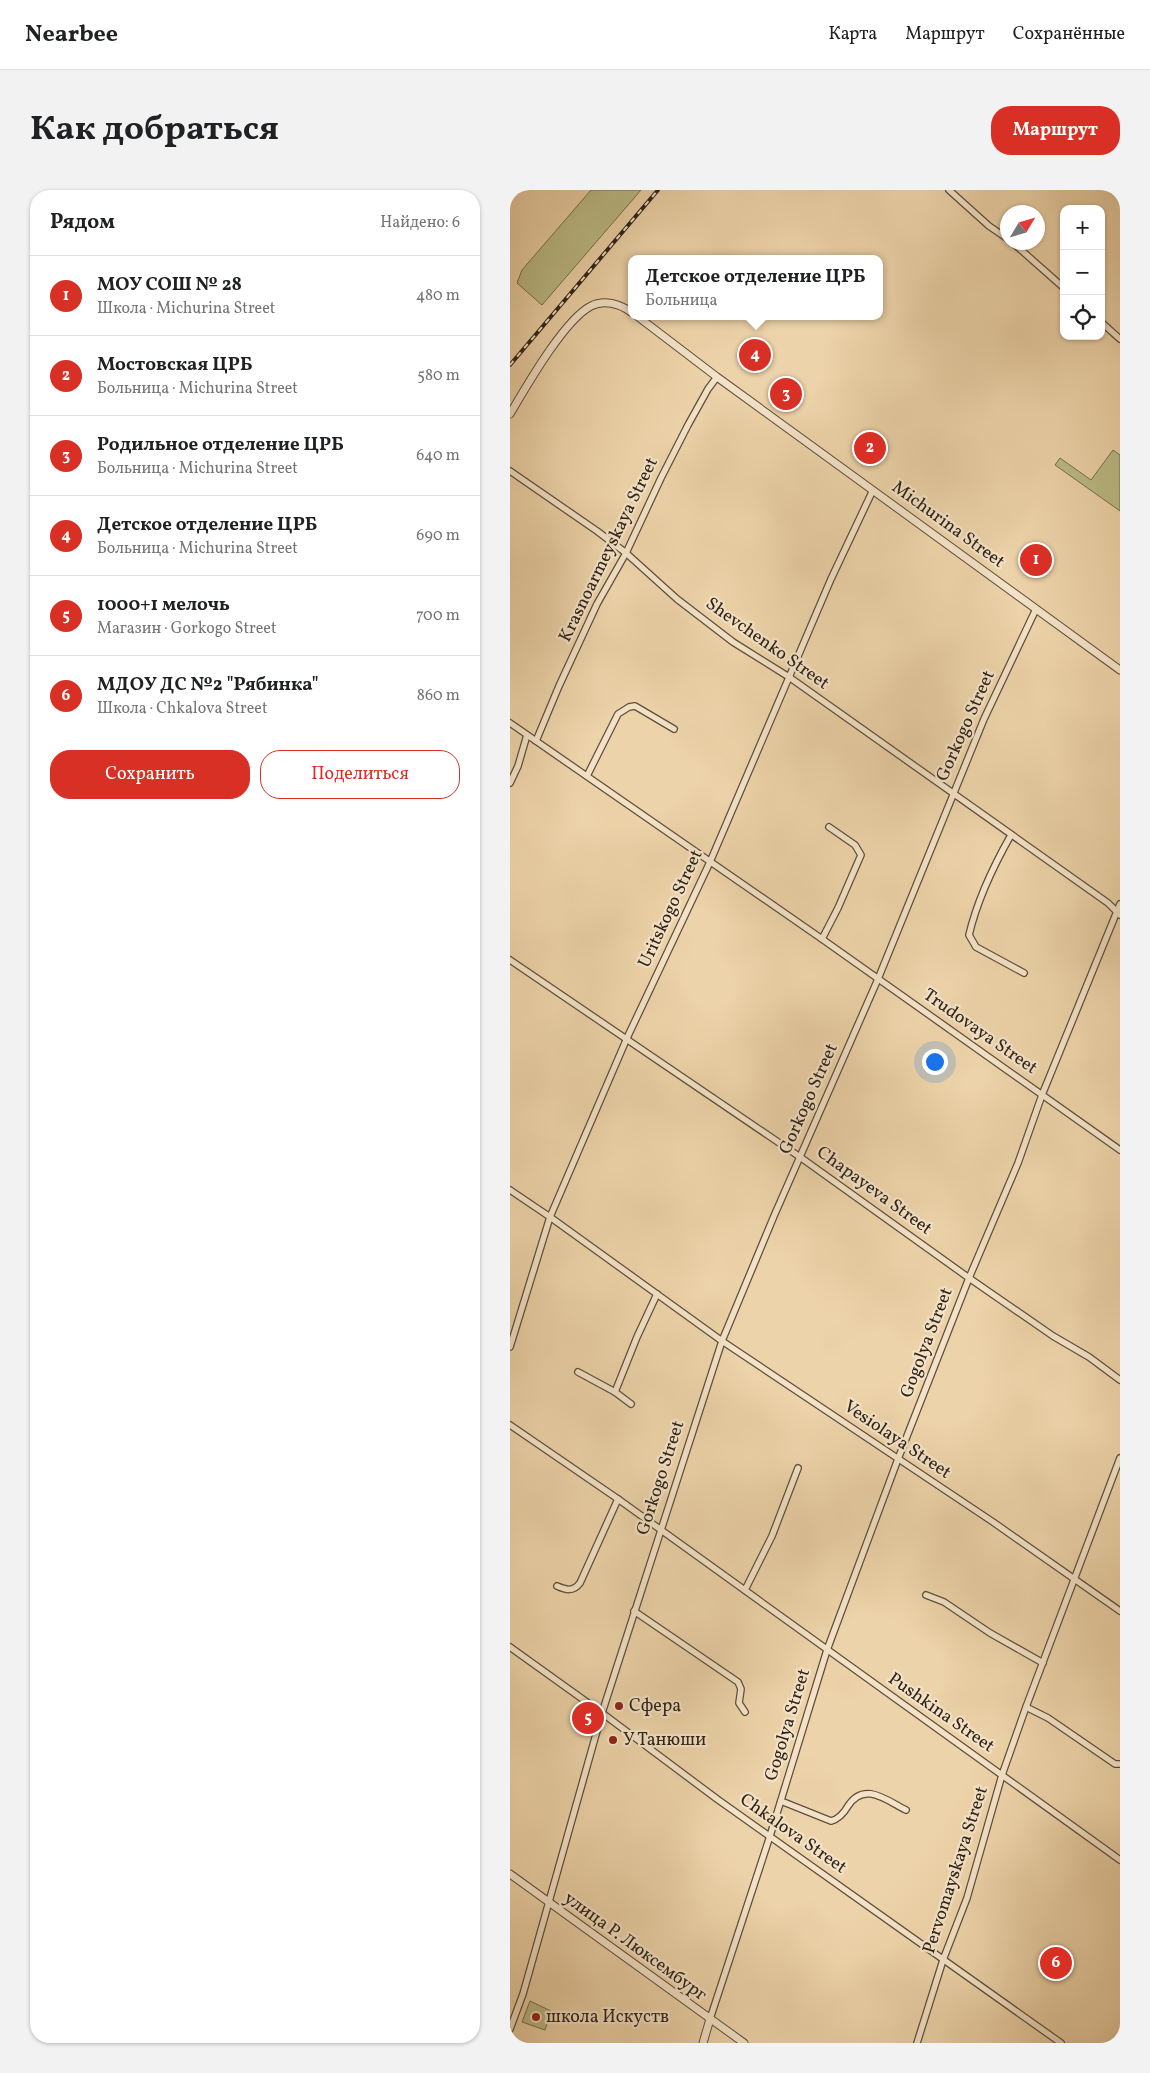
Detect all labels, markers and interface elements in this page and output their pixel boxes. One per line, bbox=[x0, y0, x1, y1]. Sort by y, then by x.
text: Nearbee bbox=[25, 18, 118, 52]
text: Карта bbox=[828, 22, 877, 47]
text: Маршрут bbox=[905, 22, 985, 47]
text: Сохранённые bbox=[1013, 22, 1125, 47]
text: Как добраться bbox=[30, 106, 279, 154]
button: Маршрут bbox=[991, 106, 1120, 155]
north arrow bbox=[1000, 205, 1045, 250]
map controls bbox=[1060, 205, 1105, 340]
button: + bbox=[1060, 205, 1105, 250]
text: Рядом bbox=[50, 208, 115, 237]
text: Найдено: 6 bbox=[380, 212, 460, 234]
button: − bbox=[1060, 250, 1105, 295]
popup bbox=[628, 255, 883, 320]
text: Детское отделение ЦРБ bbox=[645, 264, 866, 290]
text: МОУ СОШ № 28 bbox=[97, 272, 242, 298]
text: 1 bbox=[63, 285, 69, 307]
text: 480 m bbox=[416, 285, 460, 307]
text: Больница bbox=[645, 290, 718, 312]
button: locate bbox=[1060, 295, 1105, 340]
text: Школа · Michurina Street bbox=[97, 298, 275, 320]
pin: 4 bbox=[739, 336, 771, 374]
text: Мостовская ЦРБ bbox=[97, 352, 253, 378]
text: 2 bbox=[62, 365, 70, 387]
text: 580 m bbox=[417, 365, 460, 387]
pin: 3 bbox=[770, 375, 802, 413]
text: Больница · Michurina Street bbox=[97, 378, 298, 400]
pin: 2 bbox=[854, 429, 886, 467]
text: Родильное отделение ЦРБ bbox=[97, 432, 344, 458]
text: 3 bbox=[62, 445, 70, 467]
text: 640 m bbox=[416, 445, 460, 467]
street label: Krasnoarmeyskaya Street bbox=[553, 453, 665, 647]
text: Больница · Michurina Street bbox=[97, 458, 298, 480]
street label: Michurina Street bbox=[886, 475, 1010, 575]
text: Детское отделение ЦРБ bbox=[97, 512, 317, 538]
text: 4 bbox=[61, 525, 71, 547]
text: 690 m bbox=[416, 525, 460, 547]
text: Больница · Michurina Street bbox=[97, 538, 298, 560]
pin: 1 bbox=[1020, 541, 1052, 579]
text: 1000+1 мелочь bbox=[97, 592, 230, 618]
street label: Shevchenko Street bbox=[700, 592, 834, 696]
text: 5 bbox=[62, 605, 70, 627]
text: 700 m bbox=[416, 605, 460, 627]
text: Магазин · Gorkogo Street bbox=[97, 618, 277, 640]
street label: Gorkogo Street bbox=[930, 667, 1002, 785]
text: МДОУ ДС №2 "Рябинка" bbox=[97, 672, 319, 698]
text: 6 bbox=[62, 685, 70, 707]
text: 860 m bbox=[417, 685, 460, 707]
text: Школа · Chkalova Street bbox=[97, 698, 268, 720]
button: Сохранить bbox=[50, 750, 250, 799]
button: Поделиться bbox=[260, 750, 460, 799]
street label: Uritskogo Street bbox=[633, 846, 709, 972]
street label: Trudovaya Street bbox=[918, 983, 1042, 1081]
street label: Gorkogo Street bbox=[773, 1040, 845, 1158]
your location bbox=[922, 1049, 948, 1075]
street label: Chapayeva Street bbox=[811, 1141, 937, 1241]
street label: Gogolya Street bbox=[895, 1284, 959, 1402]
street label: Vesiolaya Street bbox=[838, 1395, 956, 1485]
street label: Gorkogo Street bbox=[631, 1418, 691, 1538]
street label: Gogolya Street bbox=[759, 1666, 817, 1784]
street label: Pushkina Street bbox=[883, 1667, 999, 1759]
place label: Сфера bbox=[629, 1694, 681, 1719]
pin: 5 bbox=[572, 1699, 604, 1737]
marker: Сфера bbox=[613, 1700, 625, 1712]
place label: У Танюши bbox=[623, 1728, 706, 1753]
marker: У Танюши bbox=[607, 1734, 619, 1746]
street label: Pervomayskaya Street bbox=[917, 1783, 995, 1957]
street label: Chkalova Street bbox=[735, 1788, 851, 1880]
street label: улица Р. Люксембург bbox=[558, 1886, 712, 2008]
pin: 6 bbox=[1040, 1944, 1072, 1982]
place label: школа Искуств bbox=[546, 2005, 669, 2030]
marker: школа Искуств bbox=[530, 2011, 542, 2023]

